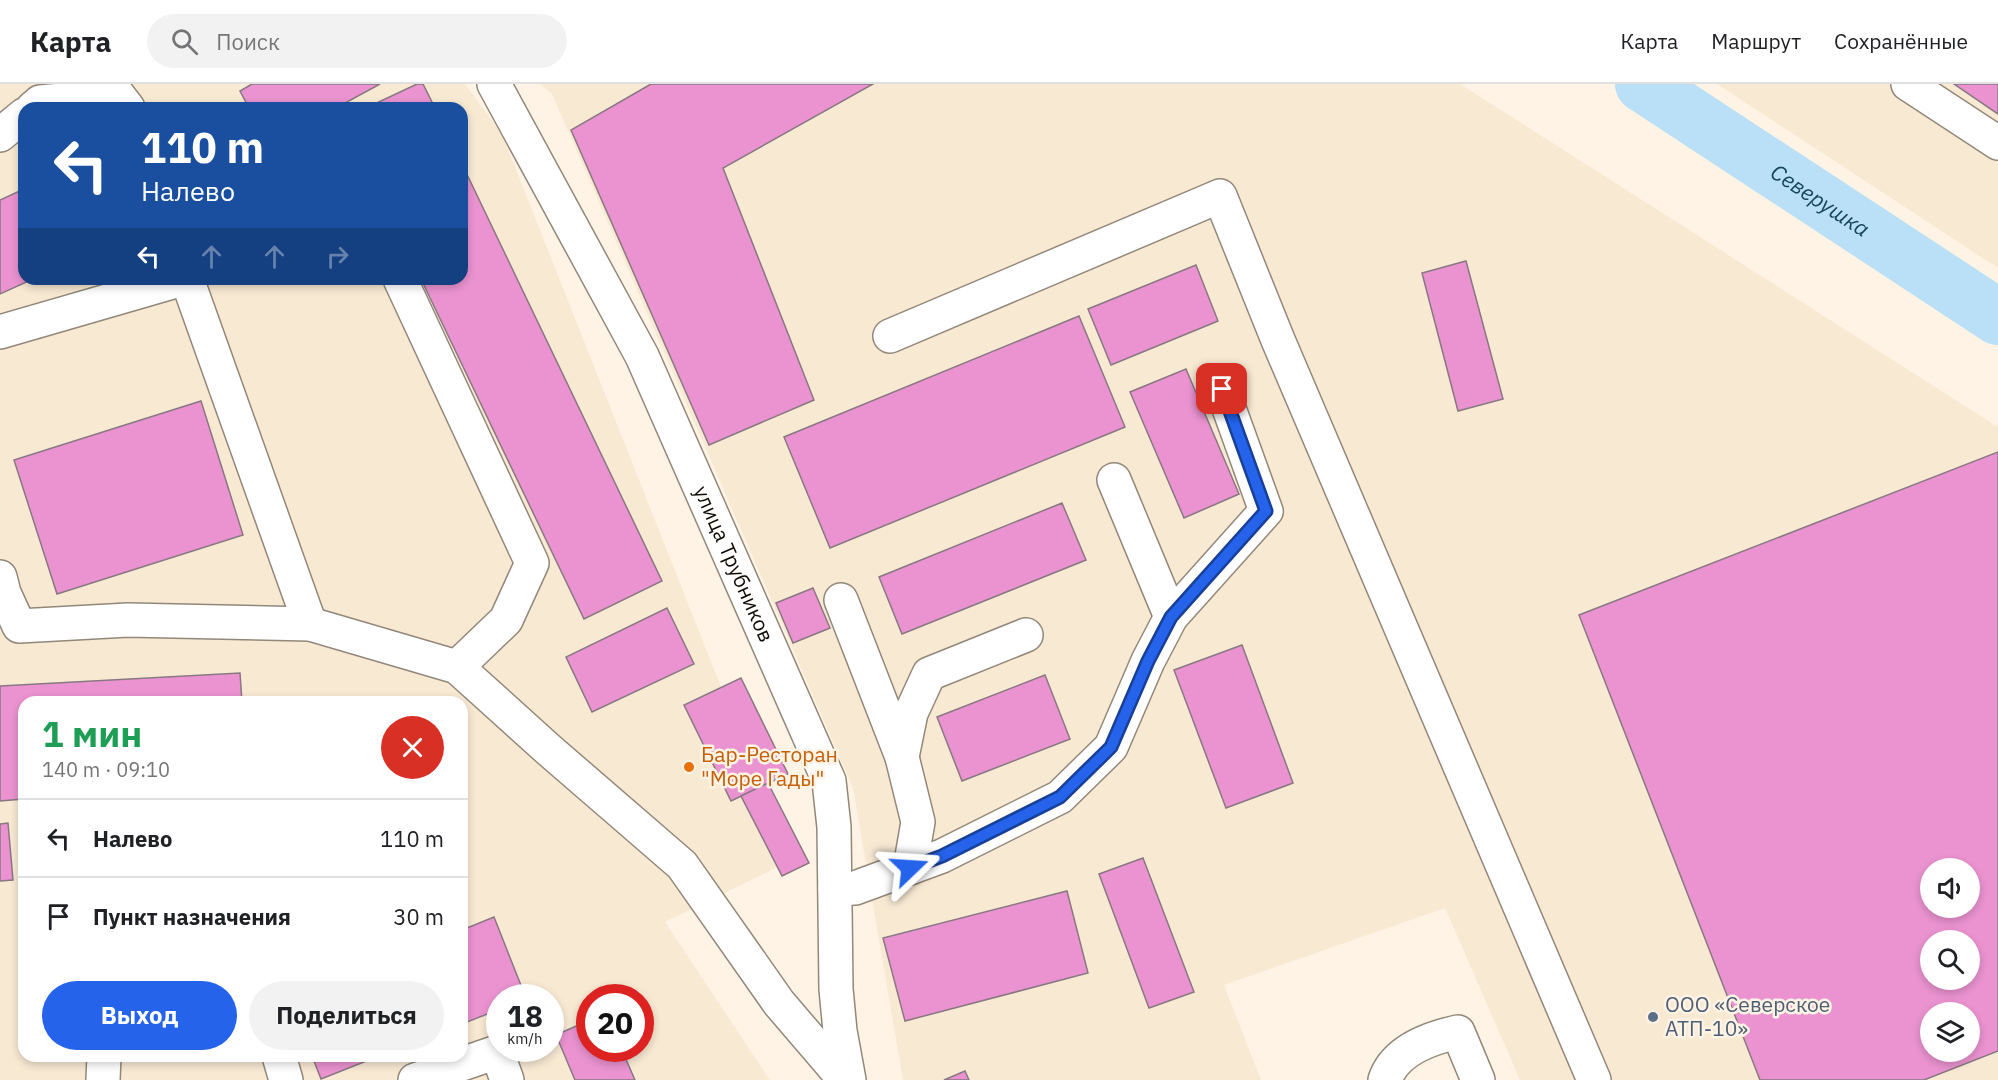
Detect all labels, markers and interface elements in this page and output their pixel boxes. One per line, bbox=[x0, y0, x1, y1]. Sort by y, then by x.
search box bbox=[147, 14, 567, 68]
text: Карта bbox=[30, 23, 111, 60]
icon: search bbox=[168, 25, 201, 58]
text: Поиск bbox=[216, 27, 280, 56]
text: Карта bbox=[1620, 27, 1678, 55]
text: Маршрут bbox=[1711, 27, 1801, 55]
text: Сохранённые bbox=[1834, 27, 1968, 55]
text: 110 m bbox=[141, 120, 264, 175]
icon: left bbox=[42, 126, 120, 204]
water label: Северушка bbox=[1765, 157, 1876, 243]
text: Налево bbox=[141, 173, 235, 208]
icon: left bbox=[132, 240, 165, 273]
icon: ahead bbox=[195, 240, 228, 273]
icon: ahead bbox=[258, 240, 291, 273]
icon: right bbox=[321, 240, 354, 273]
pin bbox=[1196, 363, 1247, 414]
icon: arrive bbox=[1205, 372, 1238, 405]
street label: улица Трубников bbox=[688, 481, 781, 646]
text: 1 мин bbox=[42, 710, 142, 757]
button: close bbox=[381, 716, 444, 779]
place label: Бар-Ресторан "Море Гады" bbox=[701, 740, 838, 792]
text: 140 m · 09:10 bbox=[42, 756, 170, 783]
marker: Бар-Ресторан "Море Гады" bbox=[682, 760, 696, 774]
icon: left bbox=[42, 822, 75, 855]
text: Налево bbox=[93, 824, 172, 853]
text: 110 m bbox=[380, 824, 444, 853]
position arrow bbox=[878, 836, 942, 900]
map controls bbox=[1920, 858, 1980, 1062]
button: sound bbox=[1920, 858, 1980, 918]
icon: arrive bbox=[42, 900, 75, 933]
text: Пункт назначения bbox=[93, 902, 291, 931]
text: 30 m bbox=[393, 902, 444, 931]
button: search bbox=[1920, 930, 1980, 990]
button: Выход bbox=[42, 981, 237, 1050]
button: Поделиться bbox=[249, 981, 444, 1050]
speed limit sign: 20 bbox=[576, 984, 654, 1062]
place label: ООО «Северское АТП-10» bbox=[1665, 990, 1830, 1042]
text: 18 bbox=[507, 996, 543, 1035]
button: layers bbox=[1920, 1002, 1980, 1062]
marker: ООО «Северское АТП-10» bbox=[1646, 1010, 1660, 1024]
text: km/h bbox=[507, 1029, 543, 1048]

